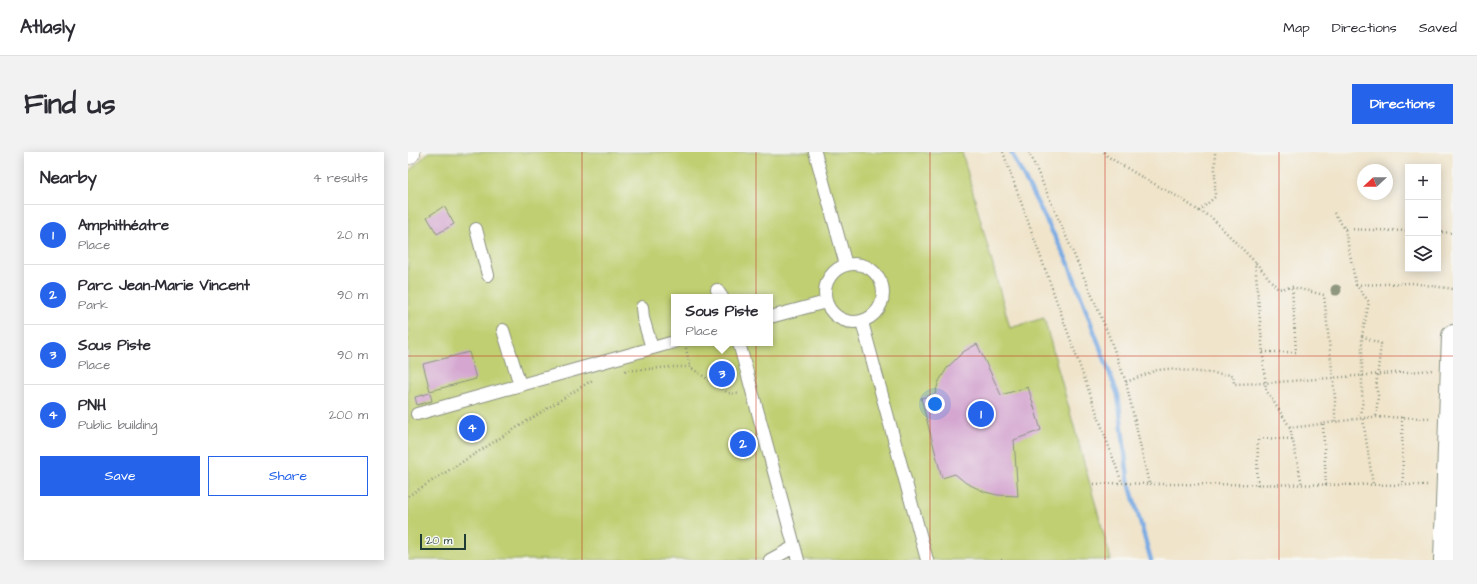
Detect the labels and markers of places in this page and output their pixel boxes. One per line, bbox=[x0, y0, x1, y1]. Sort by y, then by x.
pin: 3 bbox=[709, 359, 735, 389]
pin: 1 bbox=[968, 399, 994, 429]
pin: 4 bbox=[459, 413, 485, 443]
pin: 2 bbox=[730, 429, 756, 459]

